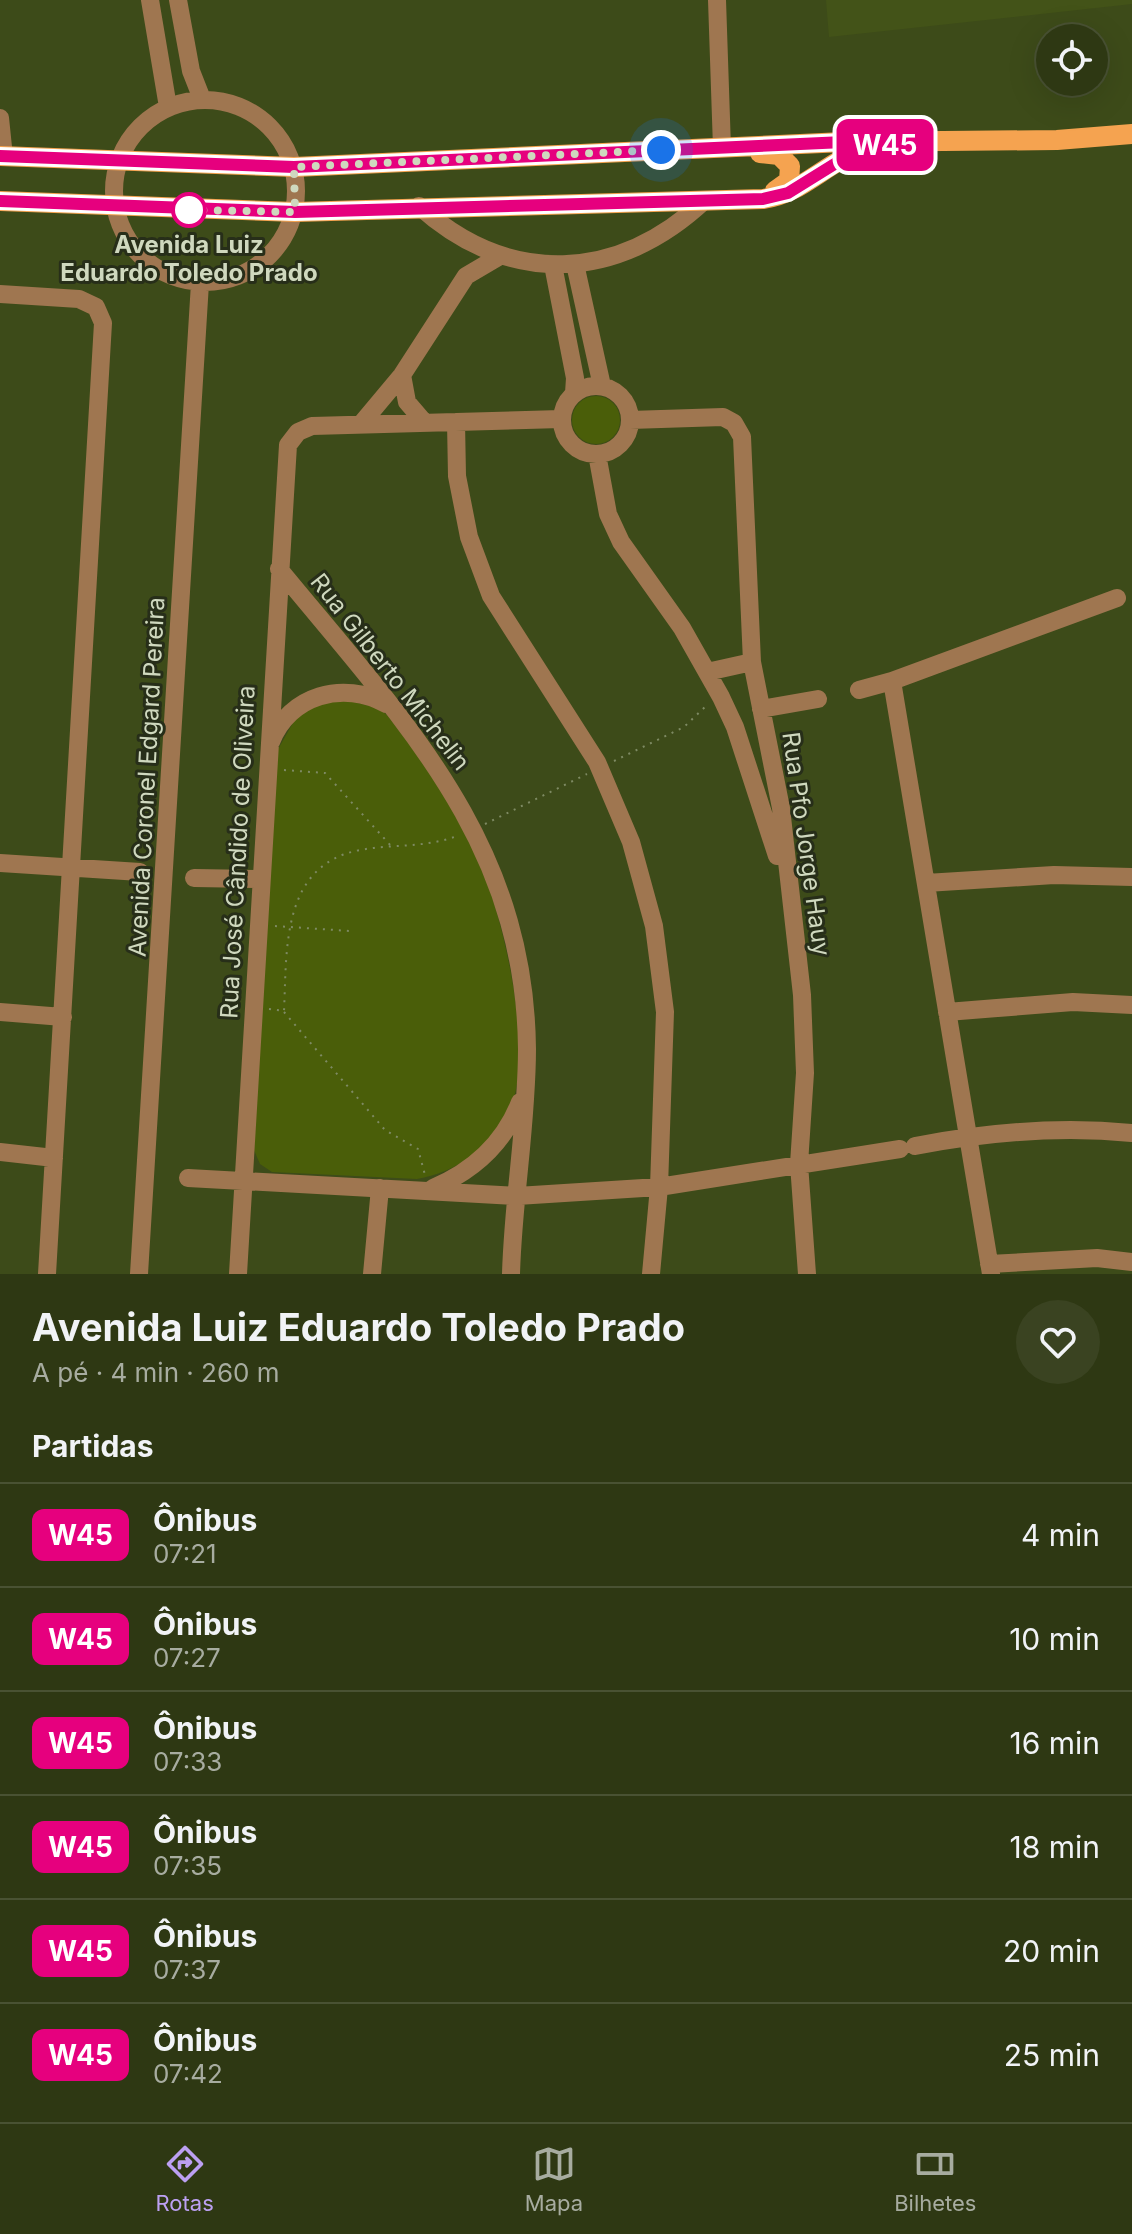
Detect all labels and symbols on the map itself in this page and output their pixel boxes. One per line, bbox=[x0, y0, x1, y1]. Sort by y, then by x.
line badge: W45 bbox=[839, 119, 931, 171]
your location bbox=[641, 130, 681, 170]
marker: Avenida Luiz Eduardo Toledo Prado bbox=[172, 193, 206, 227]
place label: Avenida Luiz Eduardo Toledo Prado bbox=[60, 230, 318, 287]
street label: Rua Gilberto Michelin bbox=[305, 568, 476, 776]
street label: Avenida Coronel Edgard Pereira bbox=[123, 596, 170, 958]
street label: Rua José Cândido de Oliveira bbox=[214, 685, 261, 1019]
street label: Rua Pfo Jorge Hauy bbox=[776, 730, 837, 958]

